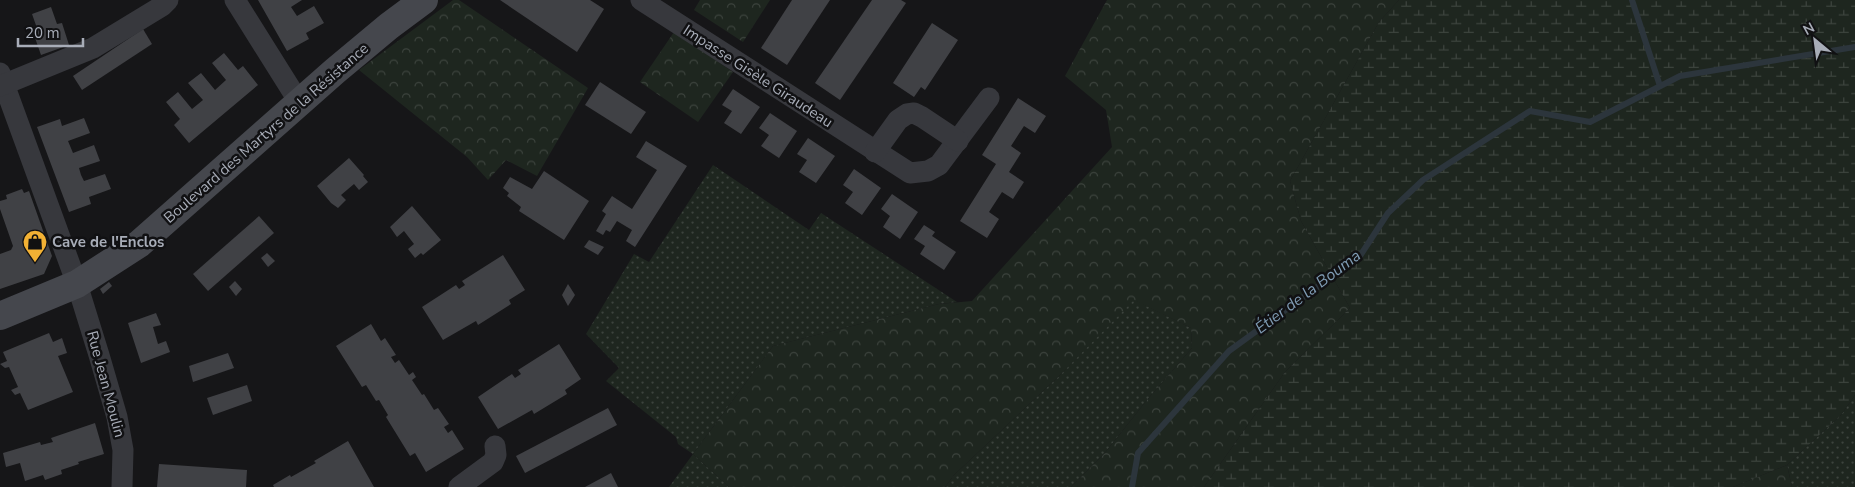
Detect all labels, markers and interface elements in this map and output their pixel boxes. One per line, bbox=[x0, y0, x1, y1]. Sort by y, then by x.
scale bar bbox=[18, 15, 82, 47]
north arrow bbox=[1790, 15, 1840, 65]
text: N bbox=[1800, 18, 1818, 40]
street label: Impasse Gisèle Giraudeau bbox=[679, 20, 837, 132]
text: 20 m bbox=[25, 23, 60, 43]
street label: Boulevard des Martyrs de la Résistance bbox=[159, 38, 373, 228]
shop icon: Cave de l'Enclos bbox=[22, 229, 48, 263]
place label: Cave de l'Enclos bbox=[52, 232, 164, 252]
water label: Étier de la Bouma bbox=[1251, 245, 1365, 339]
street label: Rue Jean Moulin bbox=[82, 329, 130, 439]

